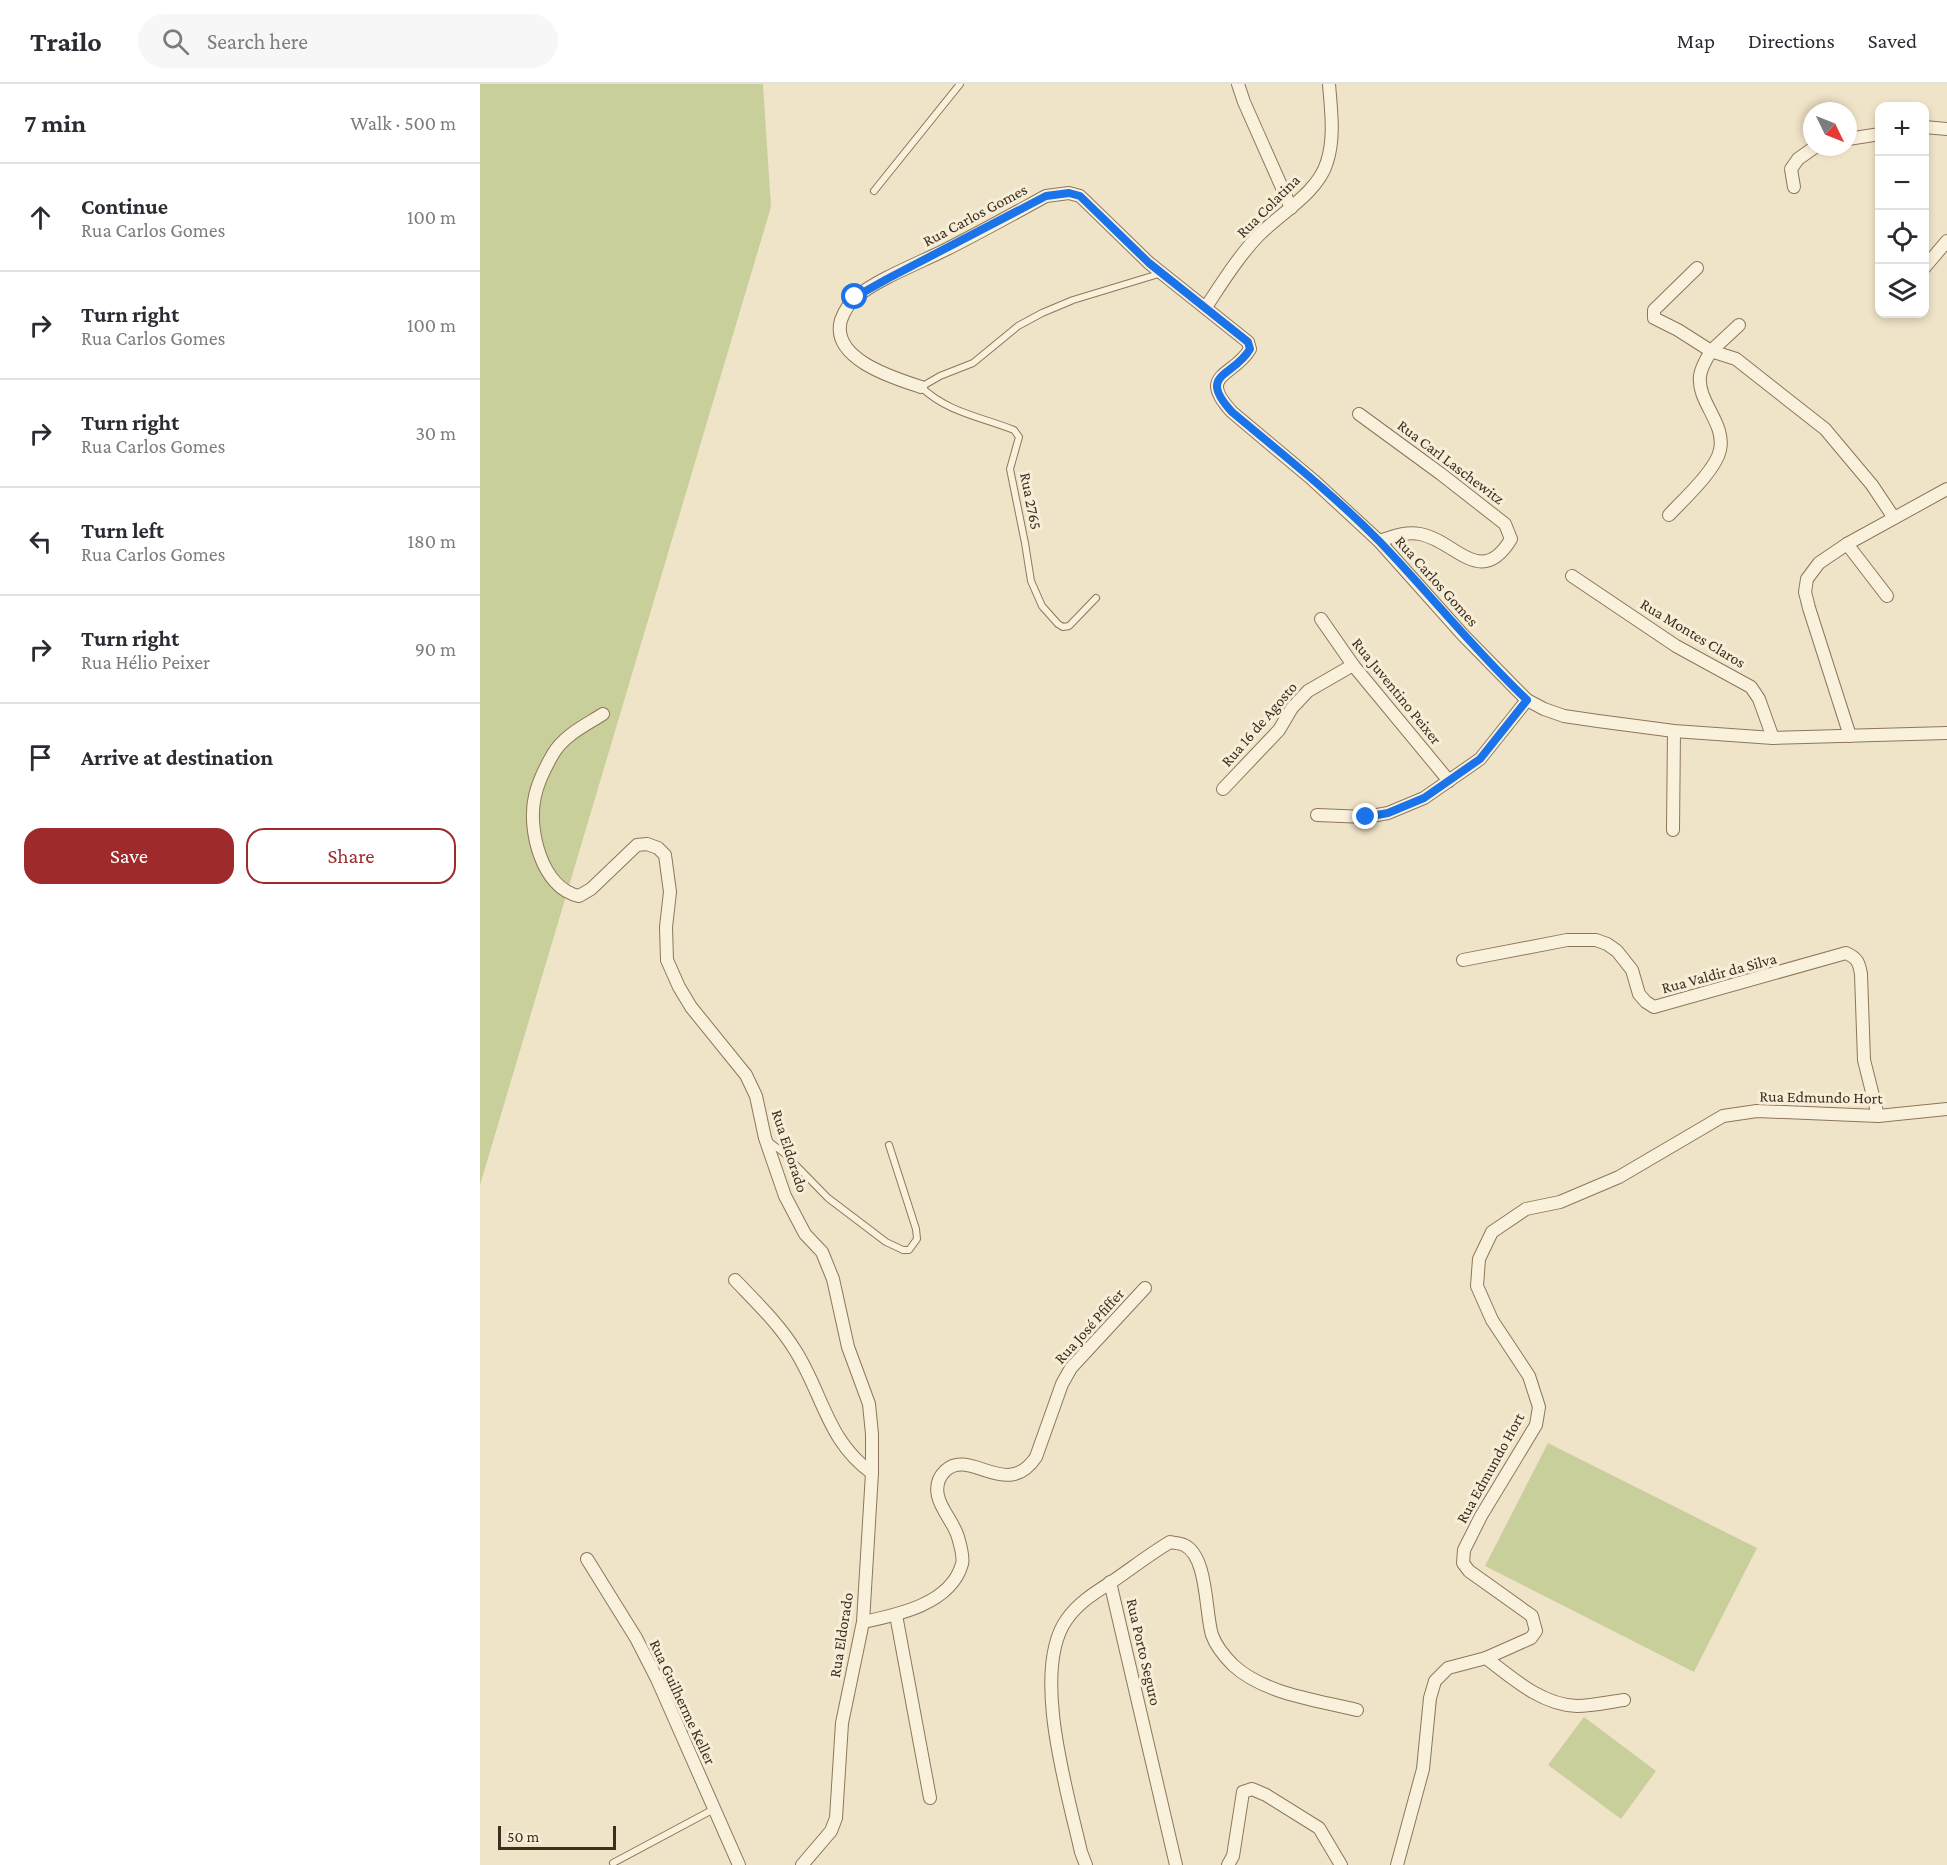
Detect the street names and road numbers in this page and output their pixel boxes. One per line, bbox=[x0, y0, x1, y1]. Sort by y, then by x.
street label: Rua Colatina bbox=[1233, 171, 1303, 241]
street label: Rua Carlos Gomes bbox=[920, 180, 1030, 250]
street label: Rua Carl Laschewitz bbox=[1394, 416, 1508, 508]
street label: Rua 2765 bbox=[1017, 471, 1045, 531]
street label: Rua Carlos Gomes bbox=[1392, 532, 1482, 630]
street label: Rua Montes Claros bbox=[1637, 595, 1749, 671]
street label: Rua Juventino Peixer bbox=[1348, 634, 1445, 748]
street label: Rua 16 de Agosto bbox=[1218, 678, 1301, 770]
street label: Rua Valdir da Silva bbox=[1660, 949, 1779, 997]
street label: Rua Edmundo Hort bbox=[1759, 1087, 1884, 1107]
street label: Rua Eldorado bbox=[769, 1108, 811, 1195]
street label: Rua José Pfiffer bbox=[1051, 1285, 1128, 1368]
street label: Rua Edmundo Hort bbox=[1453, 1409, 1528, 1526]
street label: Rua Eldorado bbox=[826, 1591, 856, 1679]
street label: Rua Porto Seguro bbox=[1122, 1597, 1165, 1707]
street label: Rua Guilherme Keller bbox=[647, 1637, 720, 1767]

